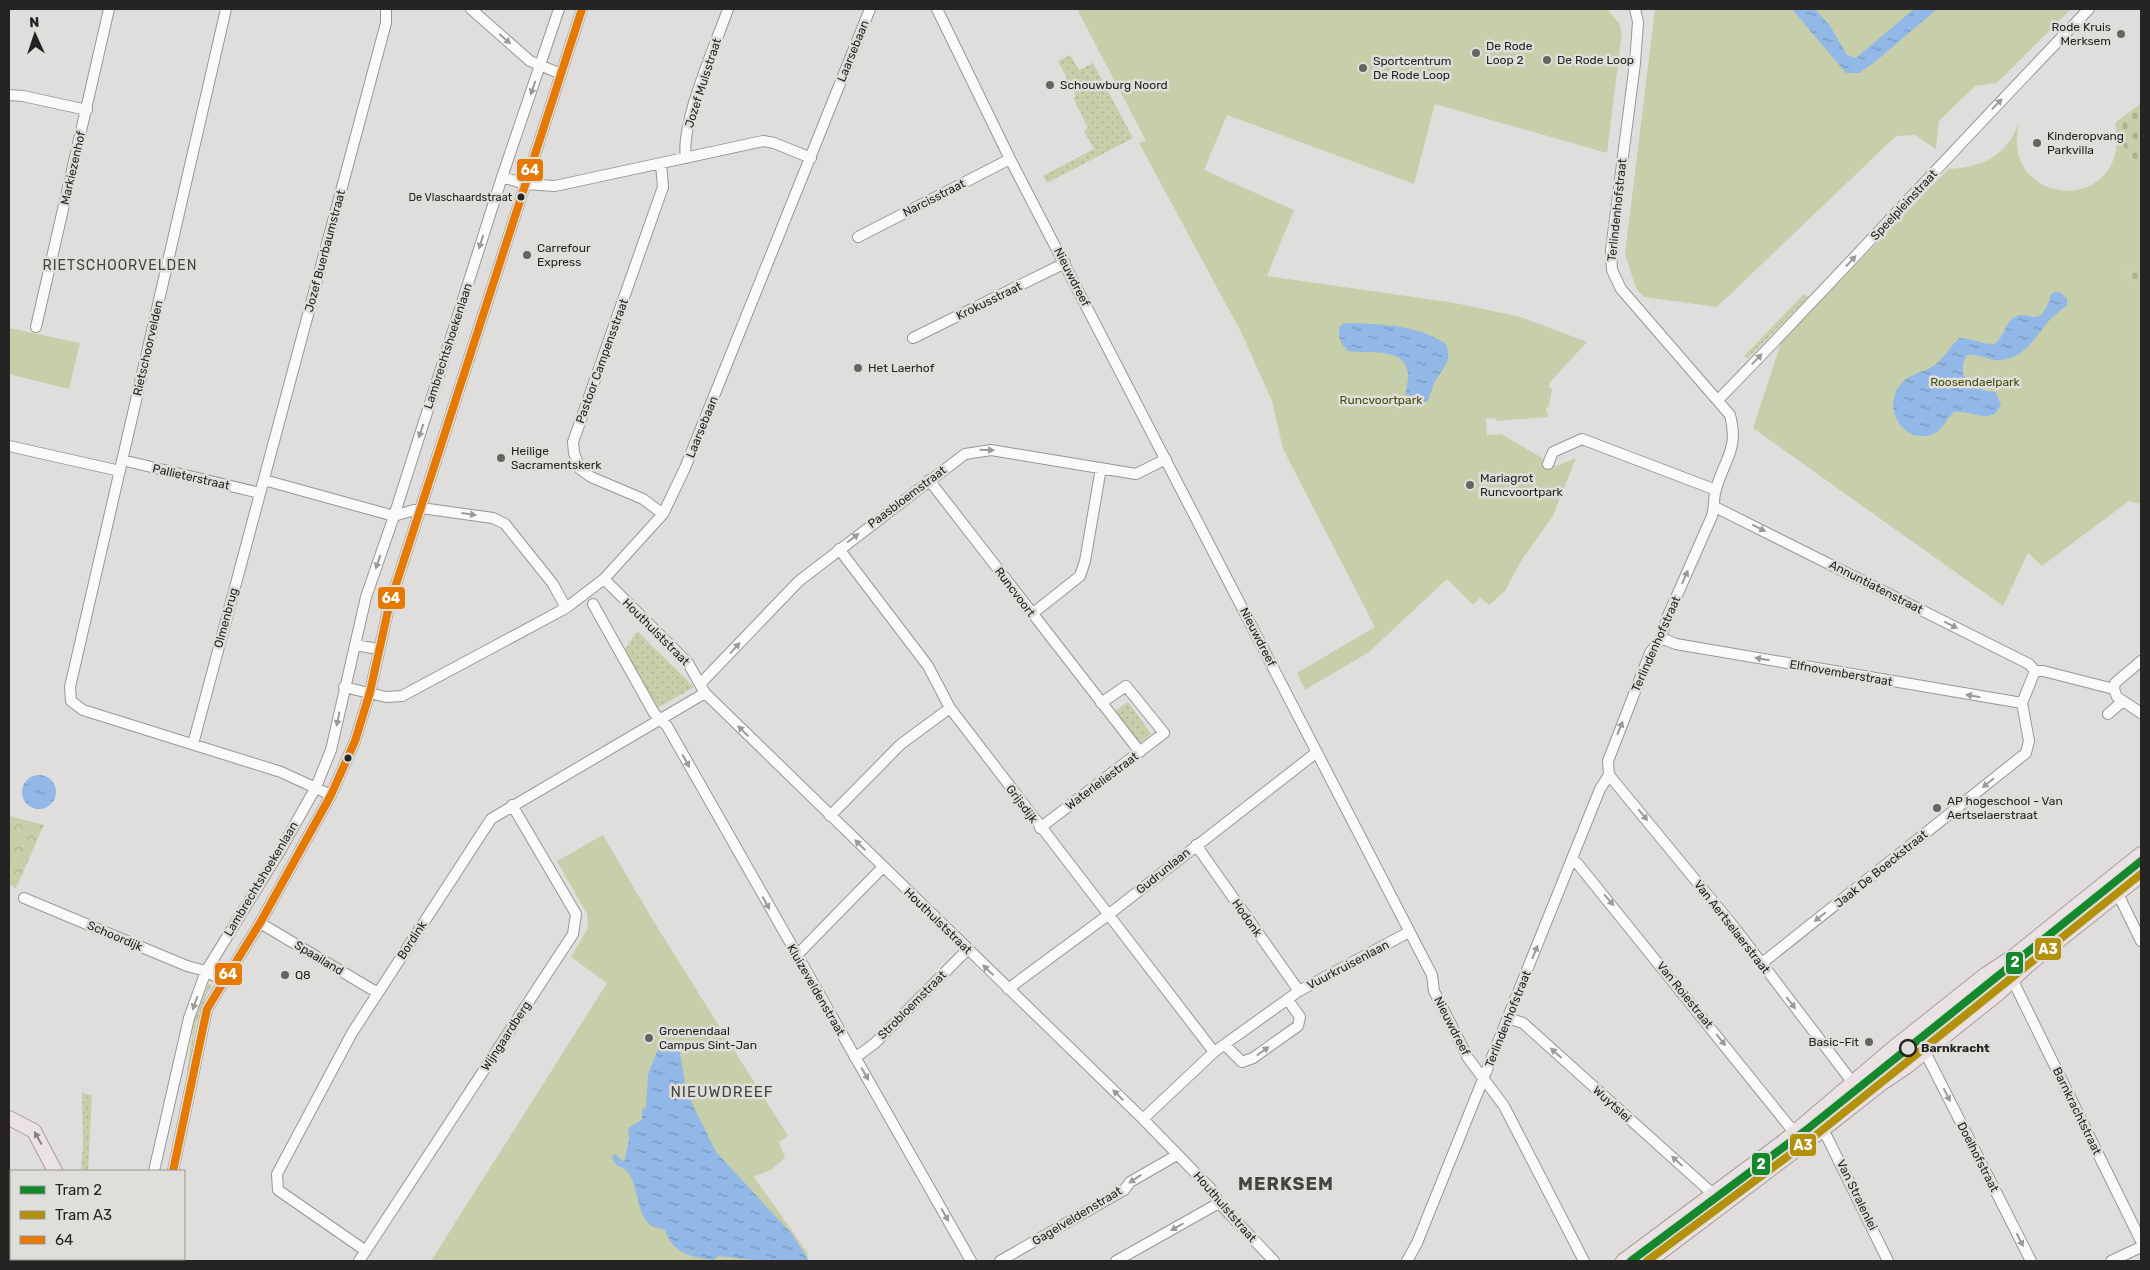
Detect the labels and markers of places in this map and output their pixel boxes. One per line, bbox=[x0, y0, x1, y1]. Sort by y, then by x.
place label: Rode Kruis Merksem bbox=[2052, 20, 2111, 48]
marker: Rode Kruis Merksem bbox=[2115, 28, 2127, 40]
place label: De Rode Loop 2 bbox=[1486, 39, 1533, 67]
marker: De Rode Loop 2 bbox=[1470, 47, 1482, 59]
place label: De Rode Loop bbox=[1557, 53, 1634, 67]
place label: Sportcentrum De Rode Loop bbox=[1373, 54, 1451, 82]
marker: De Rode Loop bbox=[1541, 54, 1553, 66]
marker: Sportcentrum De Rode Loop bbox=[1357, 62, 1369, 74]
place label: Schouwburg Noord bbox=[1060, 78, 1168, 92]
marker: Schouwburg Noord bbox=[1044, 79, 1056, 91]
place label: Kinderopvang Parkvilla bbox=[2047, 129, 2124, 157]
marker: Kinderopvang Parkvilla bbox=[2031, 137, 2043, 149]
place label: De Vlaschaardstraat bbox=[408, 191, 513, 204]
marker: De Vlaschaardstraat bbox=[516, 192, 526, 202]
place label: Carrefour Express bbox=[537, 241, 591, 269]
marker: Carrefour Express bbox=[521, 249, 533, 261]
place label: Het Laerhof bbox=[868, 361, 935, 375]
marker: Het Laerhof bbox=[852, 362, 864, 374]
place label: Heilige Sacramentskerk bbox=[511, 444, 602, 472]
marker: Heilige Sacramentskerk bbox=[495, 452, 507, 464]
place label: Mariagrot Runcvoortpark bbox=[1480, 471, 1564, 499]
marker: Mariagrot Runcvoortpark bbox=[1464, 479, 1476, 491]
unlabelled marker bbox=[343, 753, 353, 763]
place label: AP hogeschool - Van Aertselaerstraat bbox=[1947, 794, 2063, 822]
marker: AP hogeschool - Van Aertselaerstraat bbox=[1931, 802, 1943, 814]
place label: Q8 bbox=[295, 968, 311, 982]
marker: Q8 bbox=[279, 969, 291, 981]
place label: Groenendaal Campus Sint-Jan bbox=[659, 1024, 757, 1052]
marker: Groenendaal Campus Sint-Jan bbox=[643, 1032, 655, 1044]
place label: Basic-Fit bbox=[1808, 1035, 1859, 1049]
marker: Basic-Fit bbox=[1863, 1036, 1875, 1048]
marker: Barnkracht bbox=[1899, 1039, 1917, 1057]
place label: Barnkracht bbox=[1921, 1041, 1990, 1055]

